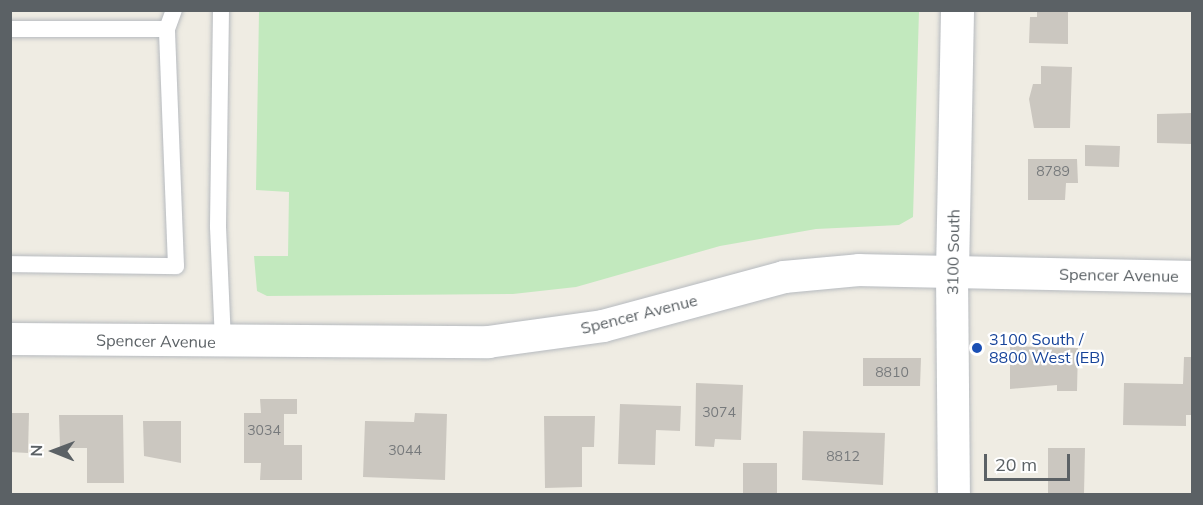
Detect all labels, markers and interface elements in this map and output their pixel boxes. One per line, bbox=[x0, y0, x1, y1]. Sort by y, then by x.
house number: 8789 bbox=[1036, 163, 1070, 179]
street label: 3100 South bbox=[943, 209, 963, 295]
street label: Spencer Avenue bbox=[1059, 264, 1179, 286]
street label: Spencer Avenue bbox=[579, 290, 699, 338]
place label: 3100 South / 8800 West (EB) bbox=[989, 329, 1105, 367]
street label: Spencer Avenue bbox=[96, 330, 216, 352]
marker: 3100 South / 8800 West (EB) bbox=[970, 341, 984, 355]
house number: 8810 bbox=[875, 364, 909, 380]
house number: 3074 bbox=[702, 404, 736, 420]
north arrow bbox=[24, 421, 84, 481]
house number: 3034 bbox=[247, 422, 281, 438]
house number: 3044 bbox=[388, 442, 422, 458]
scale bar bbox=[987, 442, 1072, 480]
text: N bbox=[26, 444, 46, 457]
house number: 8812 bbox=[826, 448, 860, 464]
text: 20 m bbox=[995, 453, 1037, 476]

